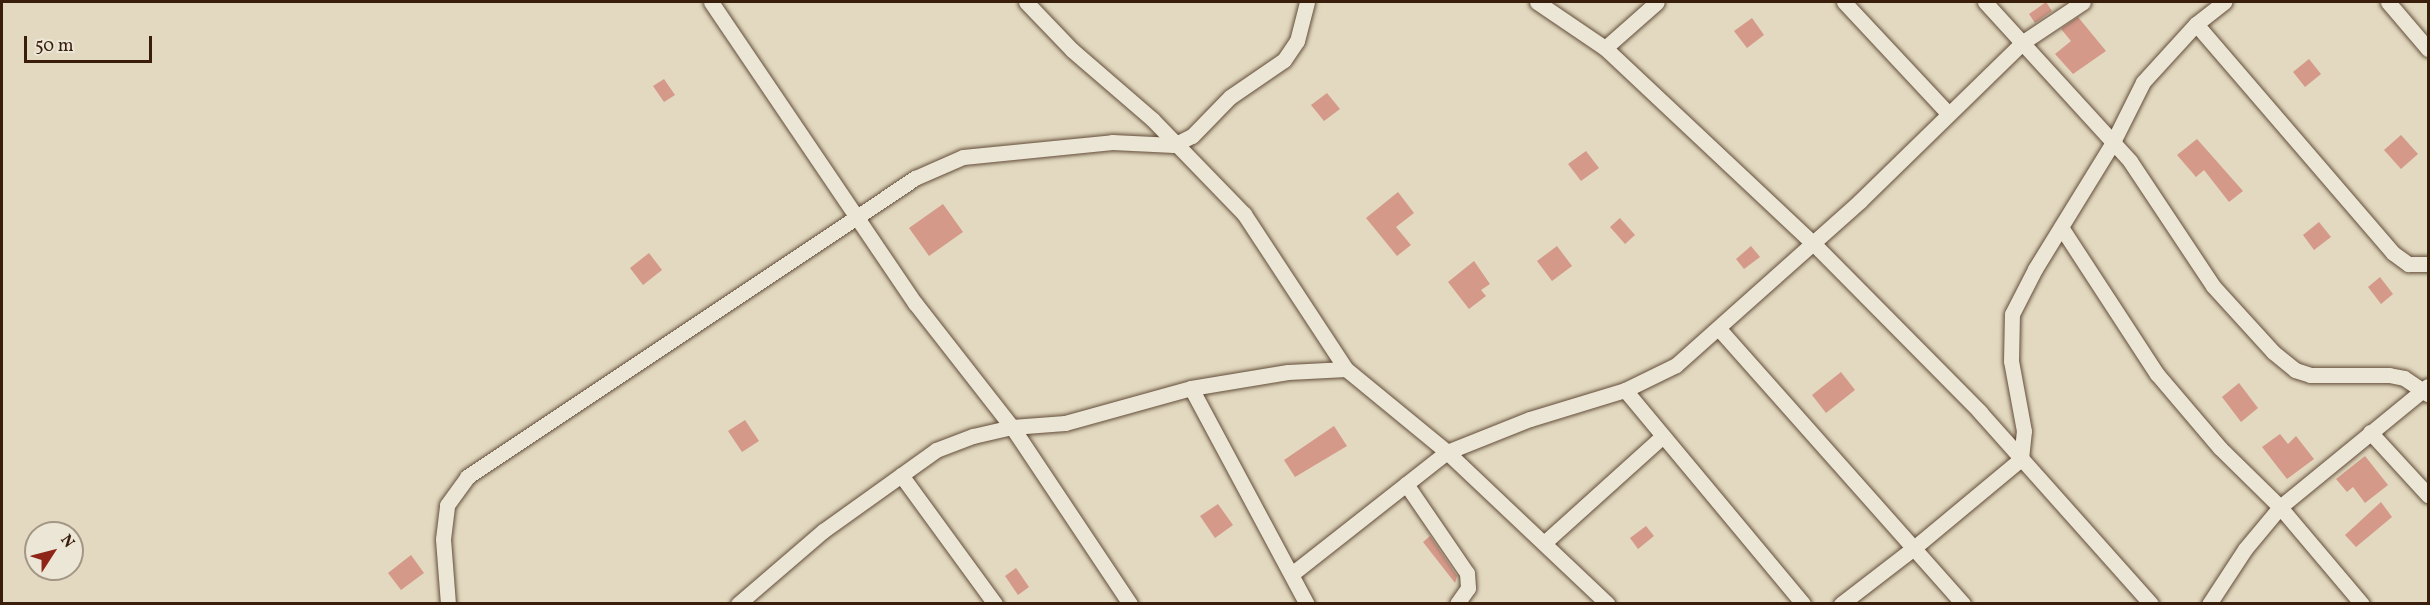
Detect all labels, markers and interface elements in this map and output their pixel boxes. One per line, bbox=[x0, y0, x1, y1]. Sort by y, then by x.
scale bar bbox=[27, 24, 154, 62]
text: 50 m bbox=[35, 34, 74, 59]
north arrow bbox=[24, 521, 84, 581]
text: N bbox=[55, 530, 79, 553]

